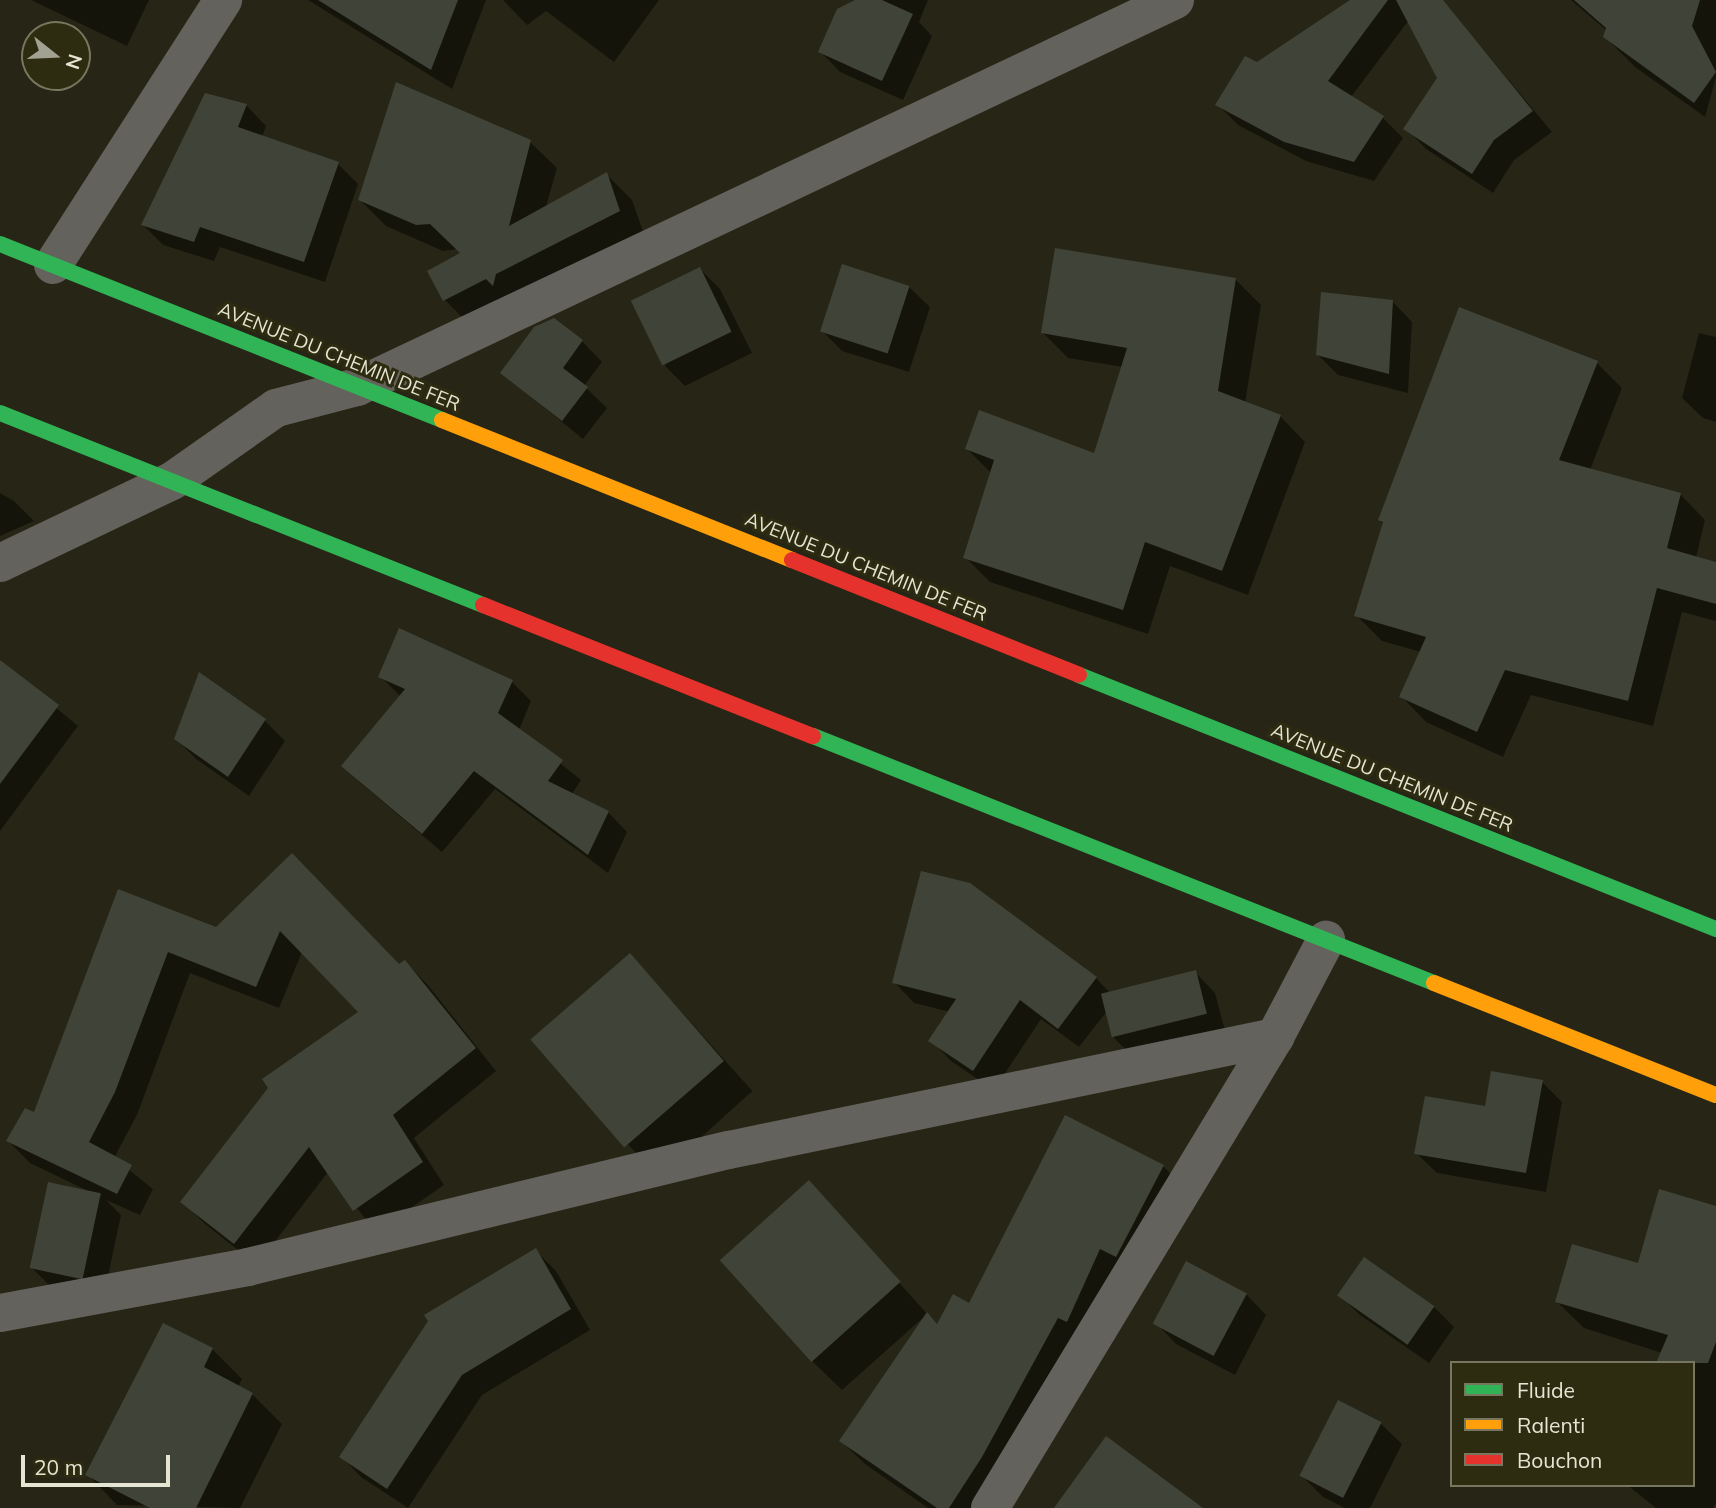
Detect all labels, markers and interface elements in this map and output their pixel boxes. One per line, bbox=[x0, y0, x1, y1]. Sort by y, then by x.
north arrow bbox=[21, 21, 91, 91]
text: N bbox=[60, 51, 88, 72]
street label: AVENUE DU CHEMIN DE FER bbox=[215, 298, 463, 416]
street label: AVENUE DU CHEMIN DE FER bbox=[742, 508, 990, 626]
street label: AVENUE DU CHEMIN DE FER bbox=[1268, 719, 1516, 837]
legend bbox=[1450, 1361, 1695, 1487]
text: Fluide bbox=[1517, 1377, 1575, 1403]
text: Ralenti bbox=[1517, 1412, 1585, 1438]
scale bar bbox=[24, 1442, 173, 1486]
text: Bouchon bbox=[1517, 1447, 1602, 1473]
text: 20 m bbox=[34, 1454, 83, 1480]

